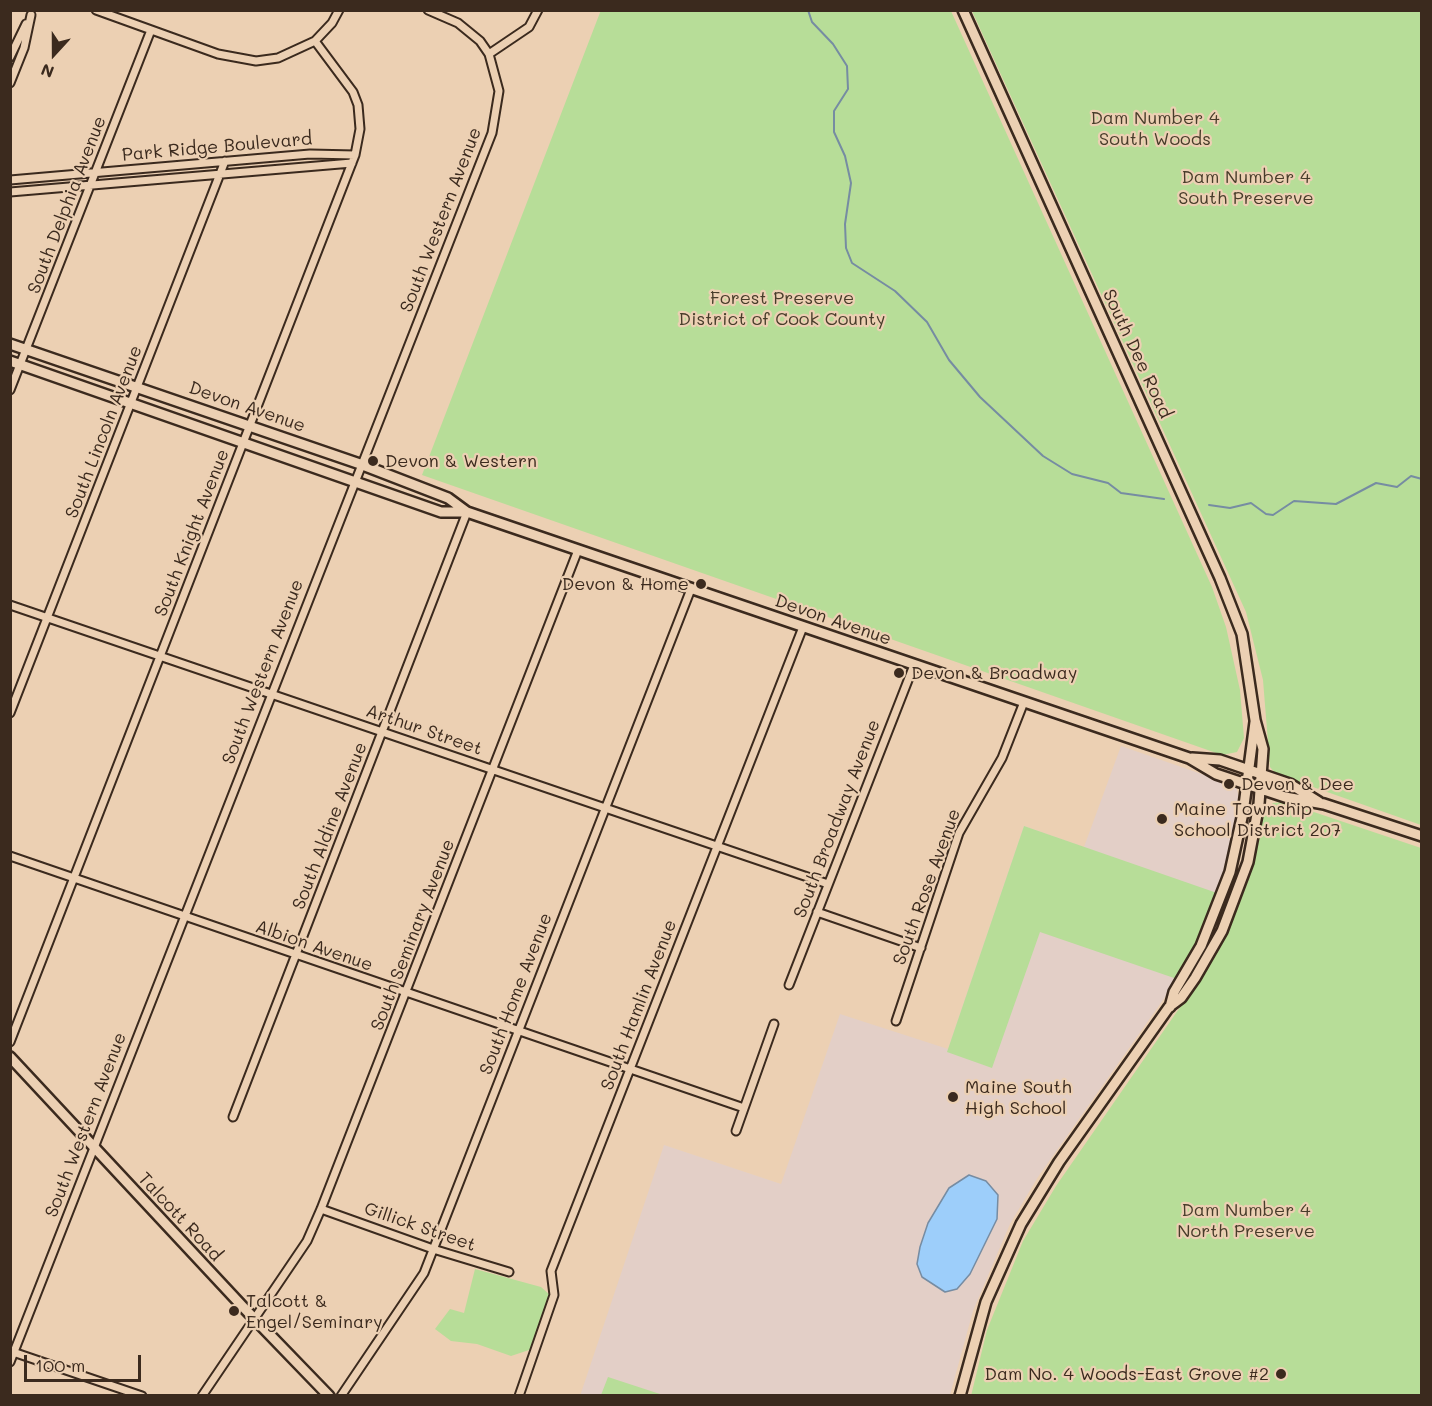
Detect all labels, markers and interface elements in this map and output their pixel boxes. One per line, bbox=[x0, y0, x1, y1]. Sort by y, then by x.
north arrow bbox=[24, 24, 84, 84]
text: N bbox=[38, 59, 57, 83]
park label: Dam Number 4 South Woods bbox=[1090, 107, 1220, 150]
street label: South Delphia Avenue bbox=[23, 113, 111, 297]
street label: South Western Avenue bbox=[396, 125, 486, 315]
street label: Park Ridge Boulevard bbox=[121, 128, 313, 166]
park label: Dam Number 4 South Preserve bbox=[1178, 166, 1314, 208]
street label: South Dee Road bbox=[1098, 286, 1176, 422]
park label: Forest Preserve District of Cook County bbox=[679, 287, 885, 330]
street label: South Lincoln Avenue bbox=[61, 343, 147, 521]
street label: Devon Avenue bbox=[186, 377, 308, 437]
street label: South Knight Avenue bbox=[150, 446, 234, 620]
place label: Devon & Western bbox=[385, 450, 537, 472]
marker: Devon & Western bbox=[366, 454, 380, 468]
place label: Devon & Home bbox=[562, 573, 689, 595]
street label: South Western Avenue bbox=[218, 577, 308, 767]
marker: Devon & Home bbox=[694, 577, 708, 591]
street label: Devon Avenue bbox=[772, 590, 894, 650]
place label: Devon & Broadway bbox=[911, 662, 1077, 684]
marker: Devon & Broadway bbox=[892, 666, 906, 680]
street label: Arthur Street bbox=[363, 700, 485, 760]
street label: South Broadway Avenue bbox=[789, 717, 885, 921]
street label: South Aldine Avenue bbox=[288, 739, 372, 913]
place label: Devon & Dee bbox=[1241, 773, 1354, 795]
marker: Devon & Dee bbox=[1222, 777, 1236, 791]
place label: Maine Township School District 207 bbox=[1174, 798, 1341, 840]
street label: South Rose Avenue bbox=[889, 806, 965, 968]
marker: Maine Township School District 207 bbox=[1155, 812, 1169, 826]
street label: South Seminary Avenue bbox=[366, 836, 460, 1034]
street label: South Home Avenue bbox=[475, 910, 557, 1078]
street label: Albion Avenue bbox=[253, 916, 375, 976]
street label: South Hamlin Avenue bbox=[596, 917, 682, 1093]
street label: South Western Avenue bbox=[41, 1030, 131, 1220]
place label: Maine South High School bbox=[965, 1076, 1072, 1118]
marker: Maine South High School bbox=[946, 1090, 960, 1104]
street label: Talcott Road bbox=[133, 1168, 227, 1266]
street label: Gillick Street bbox=[361, 1198, 479, 1256]
park label: Dam Number 4 North Preserve bbox=[1177, 1199, 1315, 1242]
place label: Talcott & Engel/Seminary bbox=[246, 1290, 383, 1332]
marker: Talcott & Engel/Seminary bbox=[227, 1304, 241, 1318]
scale bar bbox=[27, 1343, 144, 1381]
text: 100 m bbox=[35, 1353, 85, 1377]
place label: Dam No. 4 Woods-East Grove #2 bbox=[985, 1363, 1269, 1385]
marker: Dam No. 4 Woods-East Grove #2 bbox=[1274, 1367, 1288, 1381]

